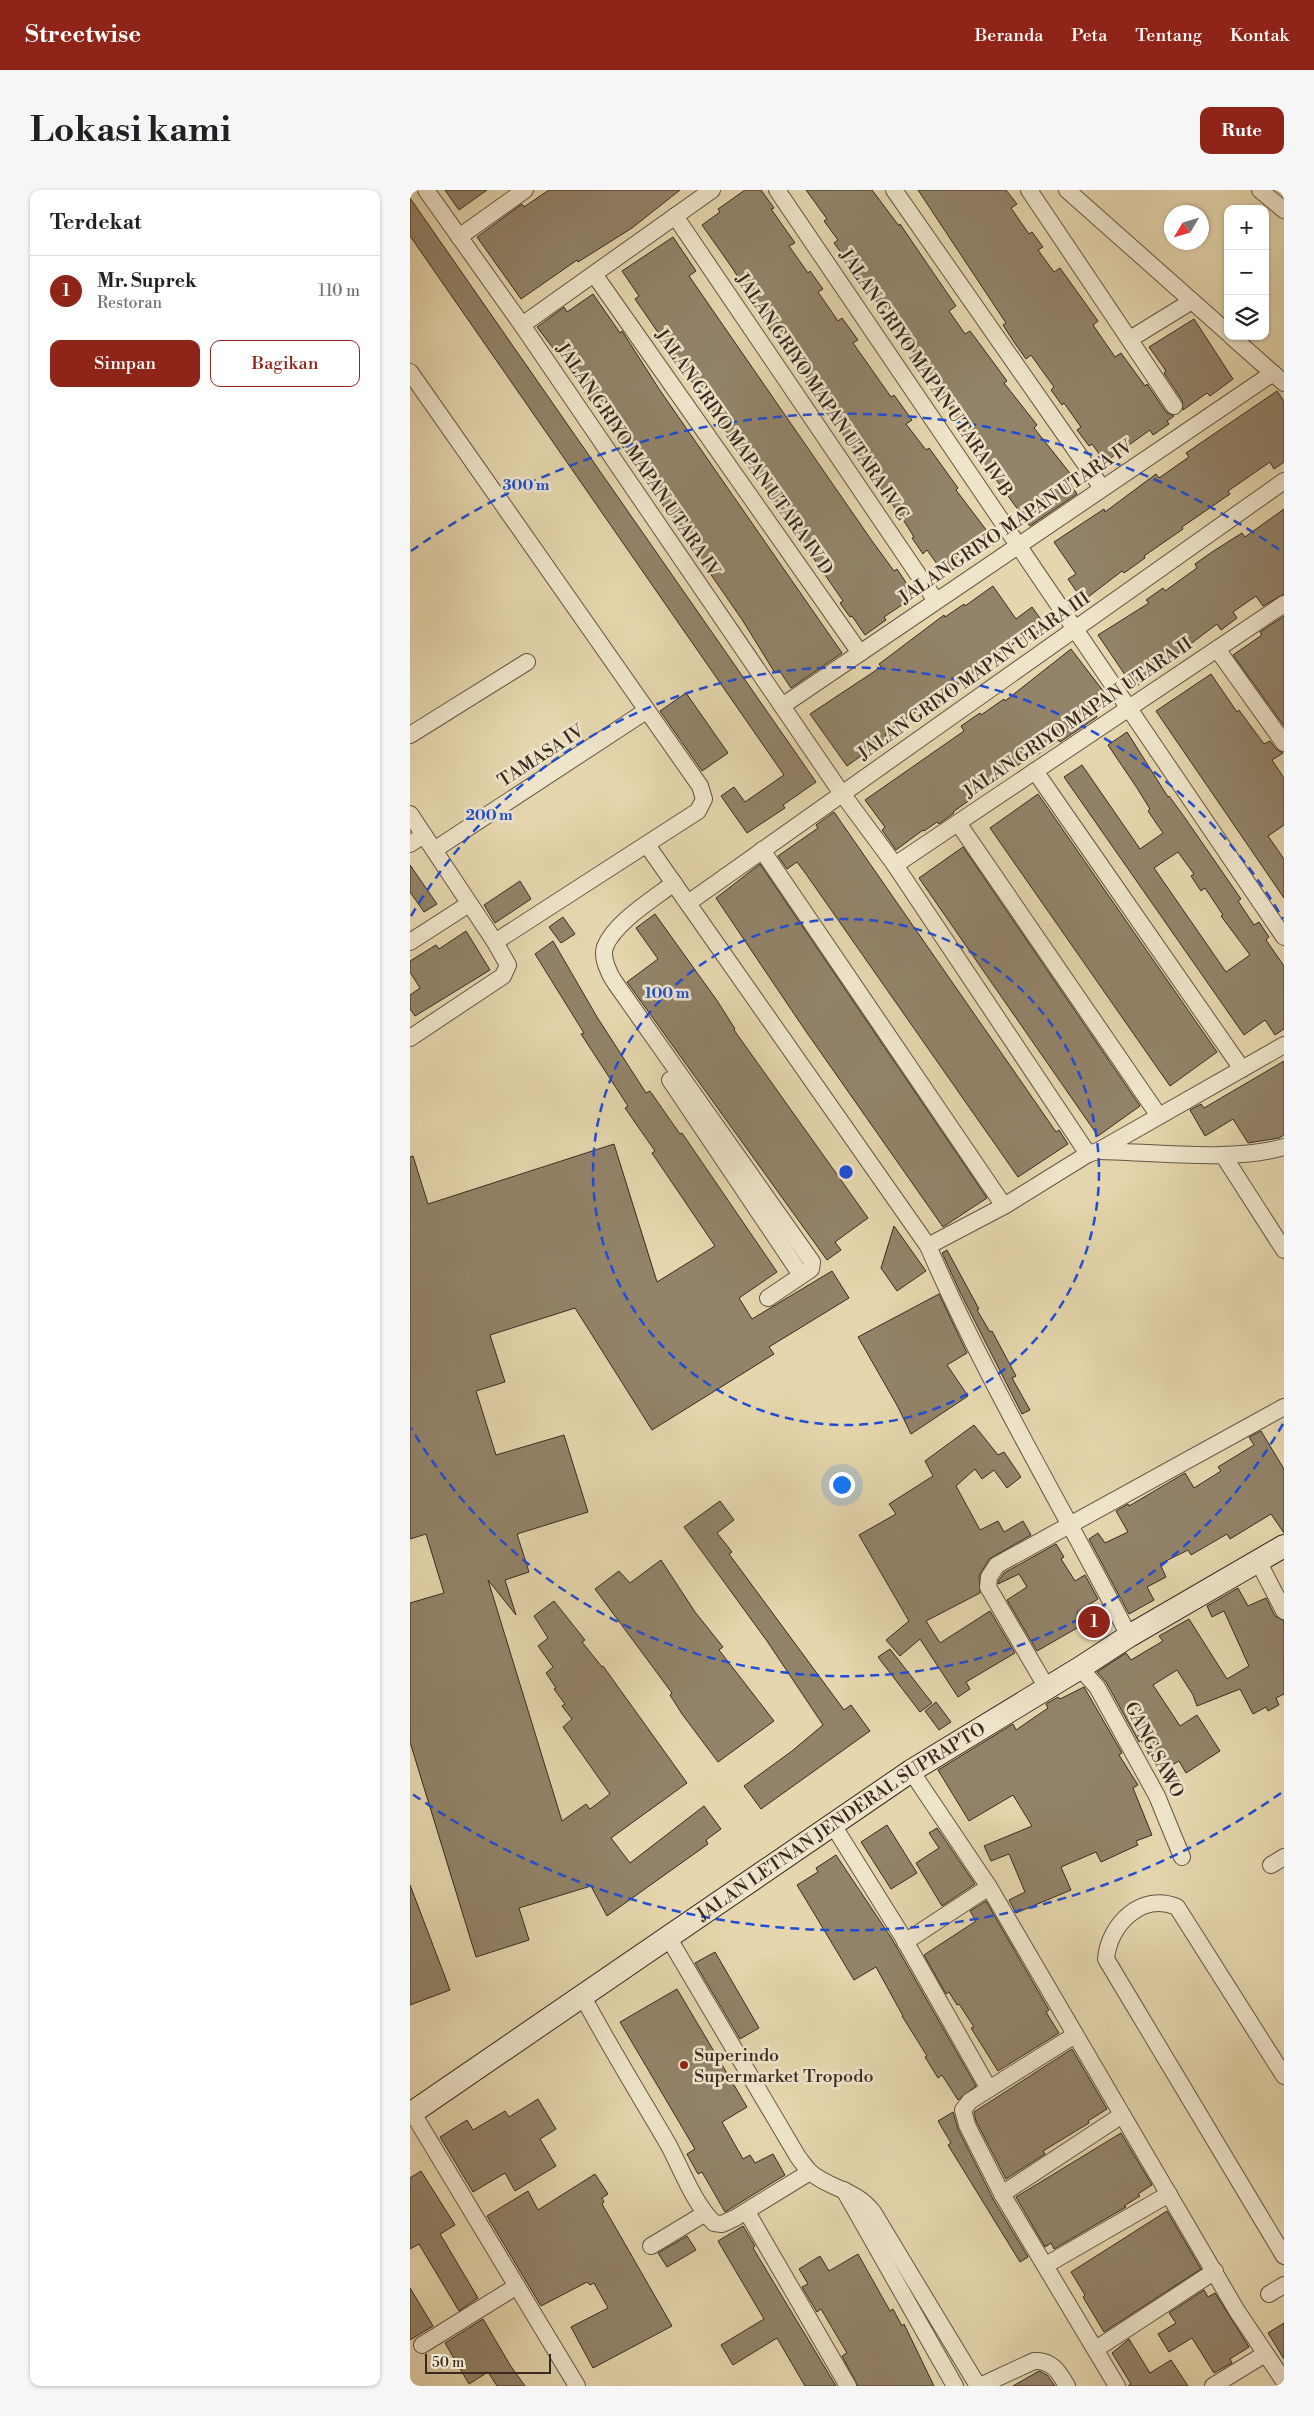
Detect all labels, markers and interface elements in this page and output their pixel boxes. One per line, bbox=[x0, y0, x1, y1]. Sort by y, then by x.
text: Streetwise bbox=[25, 20, 141, 50]
text: Beranda bbox=[975, 24, 1043, 47]
text: Peta bbox=[1071, 24, 1107, 47]
text: Tentang bbox=[1135, 24, 1202, 47]
text: Kontak bbox=[1230, 24, 1289, 47]
button: Rute bbox=[1200, 107, 1284, 154]
text: Lokasi kami bbox=[30, 109, 231, 152]
north arrow bbox=[1164, 205, 1209, 250]
map controls bbox=[1224, 205, 1269, 340]
button: + bbox=[1224, 205, 1269, 250]
text: Terdekat bbox=[50, 210, 141, 236]
street label: JALAN GRIYO MAPAN UTARA IV B bbox=[834, 244, 1018, 501]
button: − bbox=[1224, 250, 1269, 295]
street label: JALAN GRIYO MAPAN UTARA IV C bbox=[730, 268, 914, 525]
text: Mr. Suprek bbox=[97, 269, 197, 293]
text: 1 bbox=[62, 281, 70, 301]
text: 110 m bbox=[318, 281, 360, 301]
text: Restoran bbox=[97, 293, 162, 313]
button: layers bbox=[1224, 295, 1269, 340]
street label: JALAN GRIYO MAPAN UTARA IV D bbox=[649, 324, 838, 579]
street label: JALAN GRIYO MAPAN UTARA IV bbox=[550, 338, 725, 581]
button: Simpan bbox=[50, 340, 200, 387]
button: Bagikan bbox=[210, 340, 360, 387]
street label: JALAN GRIYO MAPAN UTARA IV bbox=[894, 435, 1137, 610]
text: 300 m bbox=[503, 476, 550, 495]
street label: JALAN GRIYO MAPAN UTARA III bbox=[854, 587, 1094, 765]
street label: JALAN GRIYO MAPAN UTARA II bbox=[960, 633, 1196, 803]
street label: TAMASA IV bbox=[493, 719, 589, 793]
text: 200 m bbox=[465, 806, 513, 825]
text: 100 m bbox=[645, 984, 690, 1003]
centre of rings bbox=[837, 1163, 855, 1181]
your location bbox=[829, 1472, 855, 1498]
pin: 1 bbox=[1078, 1603, 1110, 1641]
street label: GANG SAWO bbox=[1119, 1698, 1189, 1802]
street label: JALAN LETNAN JENDERAL SUPRAPTO bbox=[691, 1717, 990, 1926]
place label: Superindo Supermarket Tropodo bbox=[694, 2044, 874, 2088]
marker: Superindo Supermarket Tropodo bbox=[678, 2059, 690, 2071]
scale bar bbox=[425, 2351, 551, 2374]
text: 50 m bbox=[432, 2354, 464, 2372]

